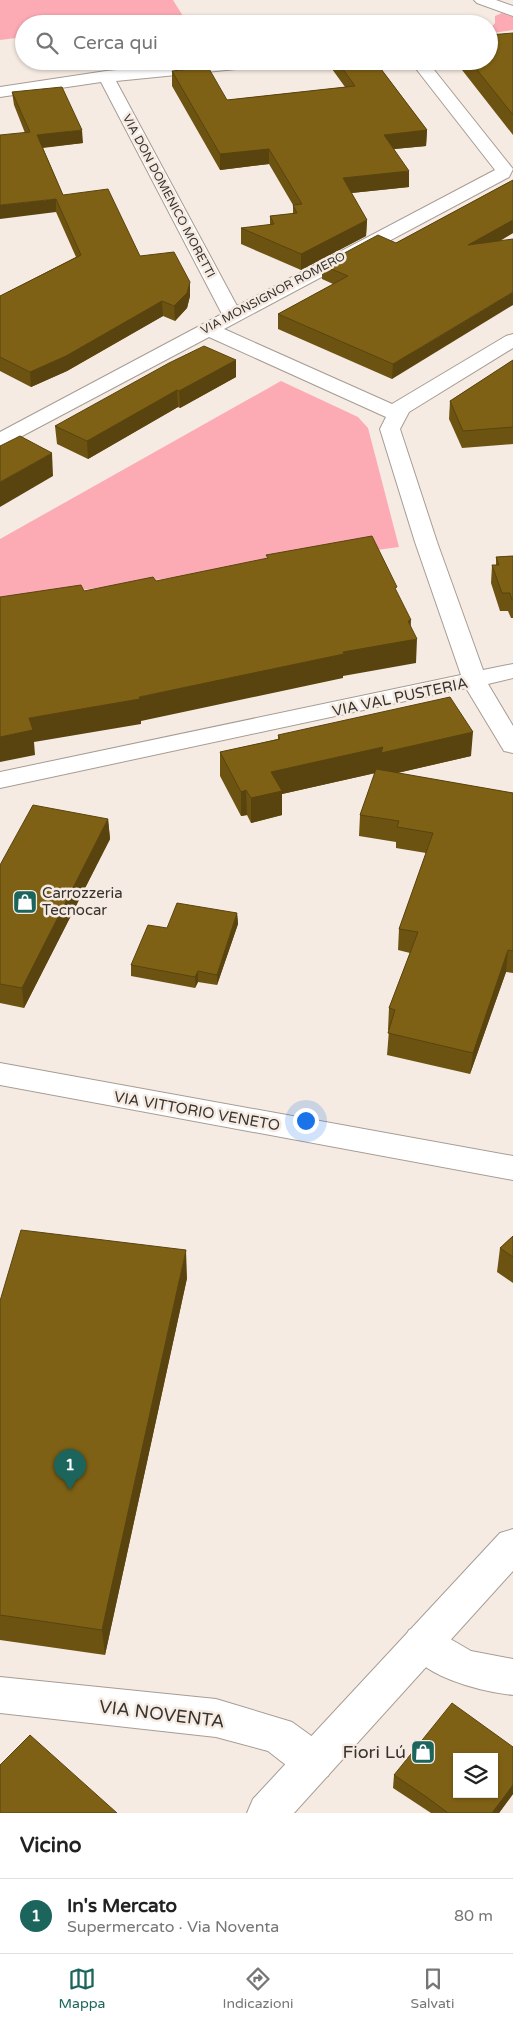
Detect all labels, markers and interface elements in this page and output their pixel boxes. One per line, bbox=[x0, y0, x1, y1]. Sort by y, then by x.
search box bbox=[15, 15, 498, 70]
icon: search bbox=[33, 29, 61, 57]
text: Cerca qui bbox=[73, 32, 158, 54]
street label: VIA DON DOMENICO MORETTI bbox=[120, 112, 218, 280]
street label: VIA MONSIGNOR ROMERO bbox=[198, 249, 348, 337]
street label: VIA VAL PUSTERIA bbox=[331, 674, 469, 720]
place label: Carrozzeria Tecnocar bbox=[42, 884, 123, 919]
shop icon: Carrozzeria Tecnocar bbox=[12, 889, 38, 915]
street label: VIA VITTORIO VENETO bbox=[113, 1088, 281, 1134]
your location bbox=[293, 1108, 319, 1134]
pin: 1 bbox=[54, 1449, 86, 1490]
street label: VIA NOVENTA bbox=[98, 1695, 226, 1733]
shop icon: Fiori Lú bbox=[410, 1739, 436, 1765]
place label: Fiori Lú bbox=[342, 1741, 406, 1763]
map controls bbox=[453, 1753, 498, 1798]
button: layers bbox=[453, 1753, 498, 1798]
text: Vicino bbox=[20, 1833, 82, 1858]
text: In's Mercato bbox=[67, 1895, 177, 1917]
text: 1 bbox=[31, 1906, 41, 1926]
text: 80 m bbox=[454, 1906, 493, 1926]
text: Supermercato · Via Noventa bbox=[67, 1917, 279, 1937]
tab: Mappa bbox=[59, 1965, 105, 2012]
tab: Indicazioni bbox=[223, 1965, 294, 2012]
tab: Salvati bbox=[411, 1965, 454, 2012]

